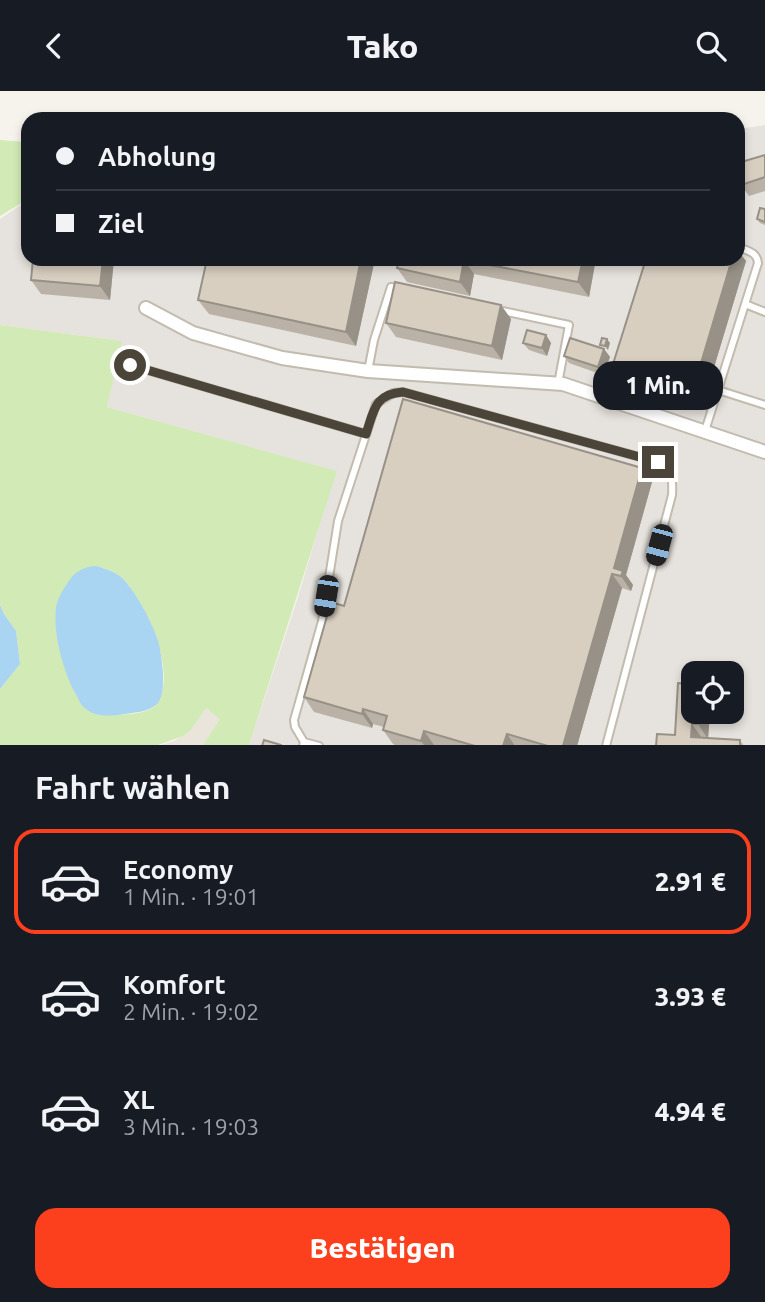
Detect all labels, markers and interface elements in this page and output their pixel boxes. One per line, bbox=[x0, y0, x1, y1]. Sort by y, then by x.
icon: back bbox=[35, 27, 73, 65]
icon: search bbox=[692, 27, 730, 65]
text: Tako bbox=[347, 28, 418, 64]
text: Abholung bbox=[98, 142, 216, 171]
text: Ziel bbox=[98, 209, 144, 238]
route start bbox=[114, 349, 146, 381]
callout: 1 Min. bbox=[593, 361, 723, 409]
text: 1 Min. bbox=[626, 373, 690, 398]
route end bbox=[642, 446, 674, 478]
car bbox=[644, 522, 675, 568]
car bbox=[313, 574, 340, 618]
map controls bbox=[681, 661, 744, 724]
button: locate bbox=[681, 661, 744, 724]
text: Fahrt wählen bbox=[35, 769, 230, 805]
icon: car bbox=[39, 850, 102, 913]
text: Economy bbox=[123, 855, 233, 884]
text: 2.91 € bbox=[655, 867, 726, 896]
text: 1 Min. · 19:01 bbox=[123, 884, 259, 909]
icon: car bbox=[39, 965, 102, 1028]
text: Komfort bbox=[123, 970, 226, 999]
text: 3.93 € bbox=[655, 982, 726, 1011]
text: 2 Min. · 19:02 bbox=[123, 999, 259, 1024]
icon: car bbox=[39, 1080, 102, 1143]
text: XL bbox=[123, 1085, 154, 1114]
text: 4.94 € bbox=[655, 1097, 726, 1126]
text: 3 Min. · 19:03 bbox=[123, 1114, 259, 1139]
button: Bestätigen bbox=[35, 1208, 730, 1288]

